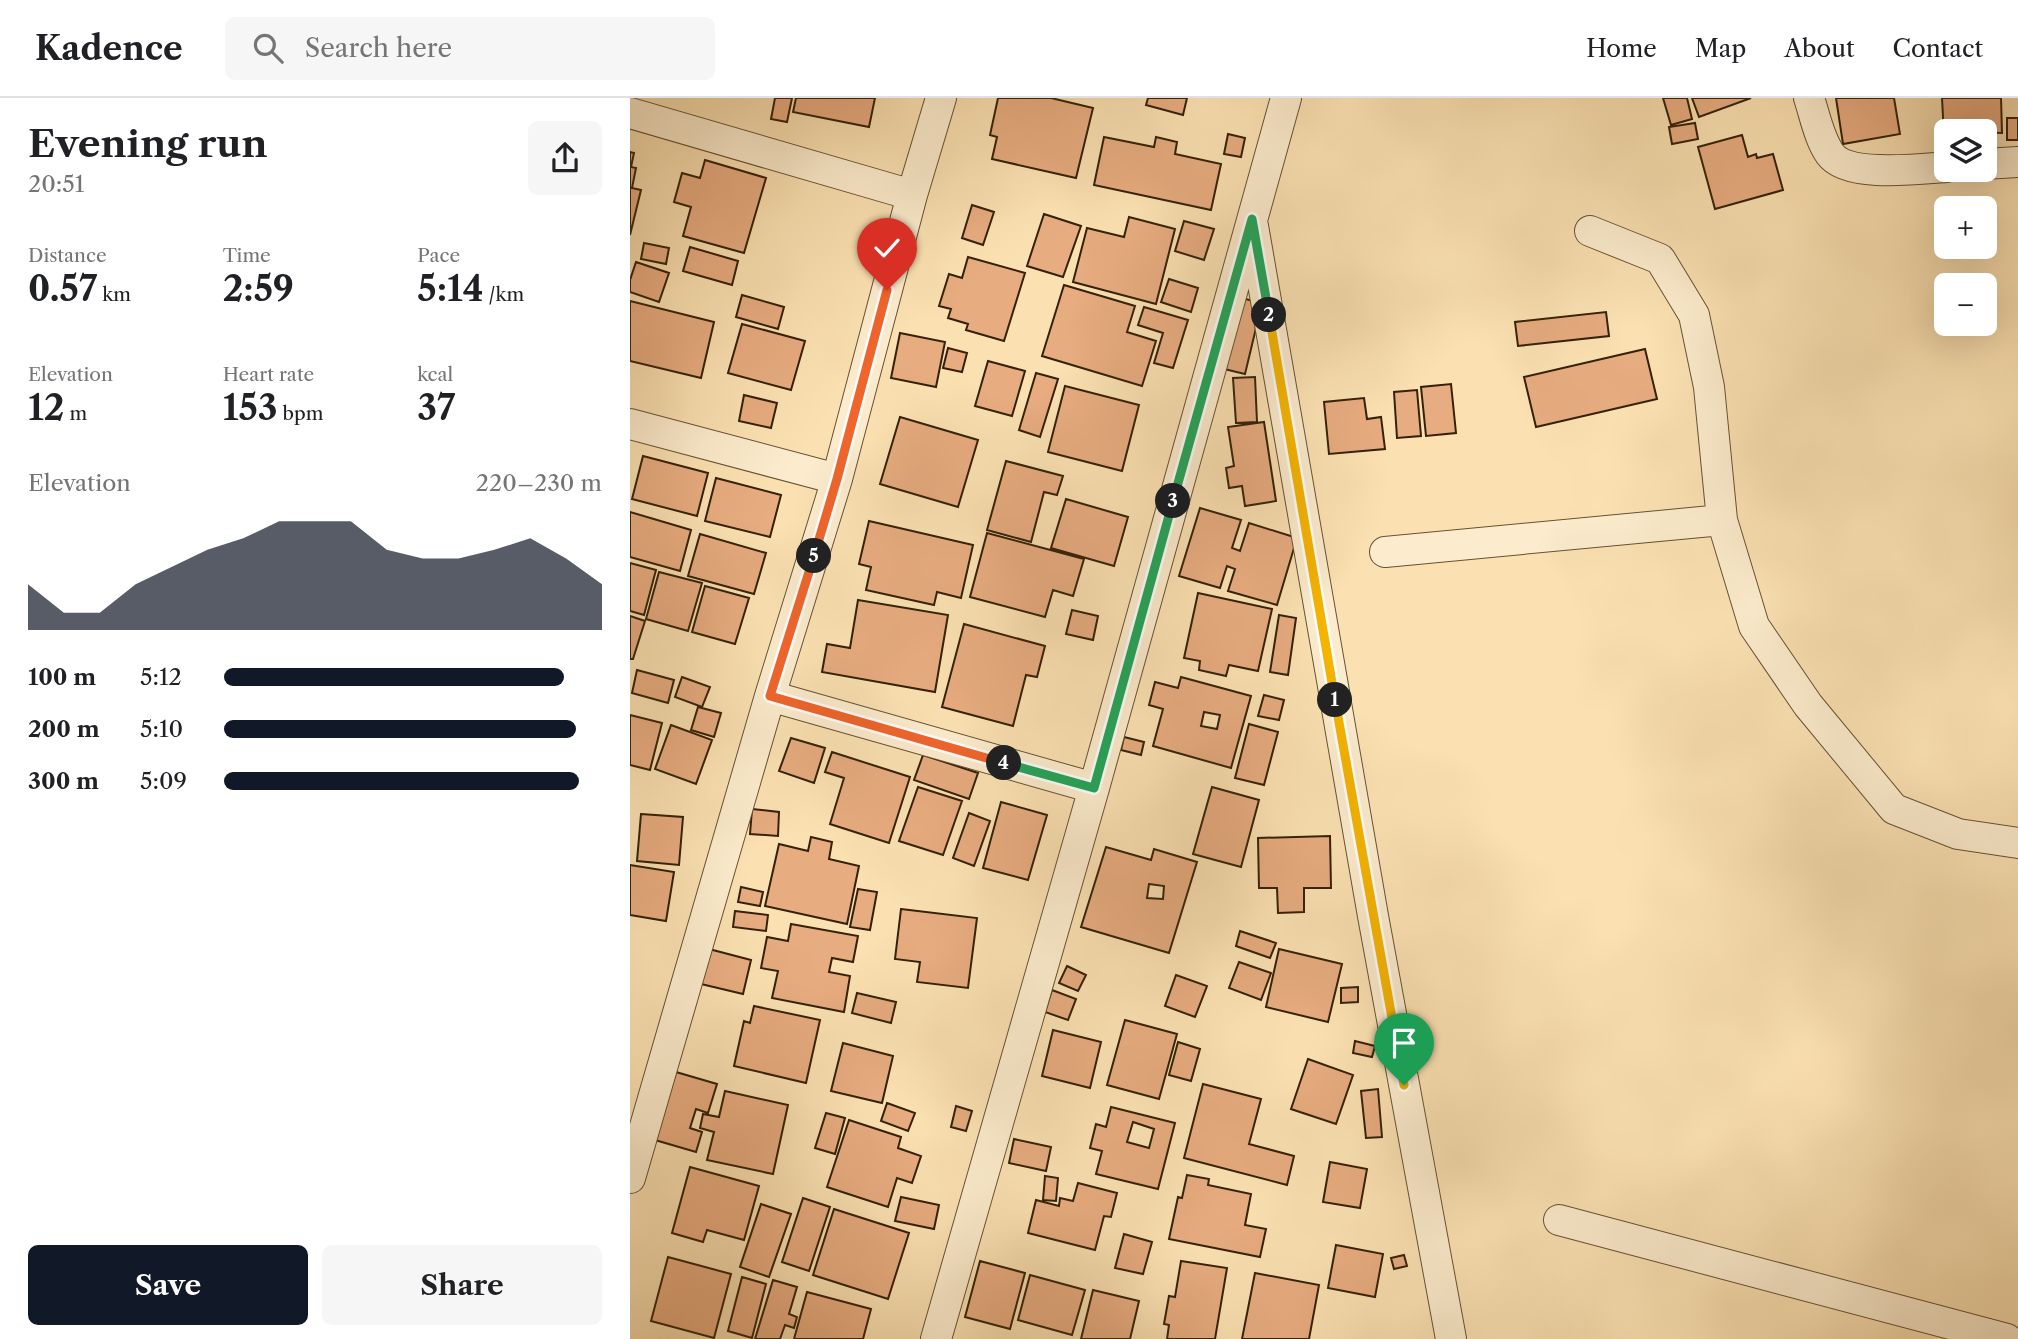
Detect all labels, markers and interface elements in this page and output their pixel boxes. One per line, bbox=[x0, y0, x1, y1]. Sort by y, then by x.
search box bbox=[225, 17, 715, 80]
text: Kadence bbox=[35, 28, 183, 69]
icon: search bbox=[249, 29, 287, 67]
text: Search here bbox=[305, 32, 452, 64]
text: Home bbox=[1586, 34, 1657, 63]
text: Map bbox=[1695, 34, 1746, 63]
text: About bbox=[1784, 34, 1855, 63]
text: Contact bbox=[1893, 34, 1983, 63]
map controls bbox=[1934, 119, 1997, 336]
button: layers bbox=[1934, 119, 1997, 182]
text: Evening run bbox=[28, 120, 268, 167]
button: share bbox=[528, 121, 602, 195]
text: 20:51 bbox=[28, 170, 84, 198]
button: + bbox=[1934, 196, 1997, 259]
pin bbox=[857, 218, 917, 290]
icon: check bbox=[868, 229, 906, 267]
text: Distance bbox=[28, 244, 107, 267]
text: Time bbox=[223, 244, 271, 267]
text: Pace bbox=[417, 244, 460, 267]
text: 0.57 bbox=[28, 267, 97, 310]
text: 2:59 bbox=[223, 267, 294, 310]
text: 5:14 bbox=[417, 267, 484, 310]
button: − bbox=[1934, 273, 1997, 336]
text: km bbox=[97, 283, 131, 306]
text: /km bbox=[484, 283, 524, 306]
pin: 2 bbox=[1252, 298, 1286, 332]
text: 2 bbox=[1263, 303, 1274, 326]
text: Elevation bbox=[28, 363, 113, 386]
text: Heart rate bbox=[223, 363, 314, 386]
text: kcal bbox=[417, 363, 453, 386]
text: 12 bbox=[28, 386, 64, 429]
text: 153 bbox=[223, 386, 278, 429]
text: 37 bbox=[417, 386, 455, 429]
text: m bbox=[64, 402, 87, 425]
text: bpm bbox=[278, 402, 323, 425]
text: Elevation bbox=[28, 469, 131, 497]
text: 220–230 m bbox=[476, 469, 602, 497]
pin: 3 bbox=[1156, 484, 1190, 518]
text: 3 bbox=[1167, 489, 1178, 512]
pin: 5 bbox=[796, 538, 832, 574]
text: 5 bbox=[808, 544, 819, 567]
text: 100 m bbox=[28, 663, 96, 691]
text: 5:12 bbox=[140, 663, 182, 691]
pin: 1 bbox=[1318, 682, 1352, 718]
text: 1 bbox=[1330, 688, 1339, 711]
text: 200 m bbox=[28, 715, 100, 743]
text: 5:10 bbox=[140, 715, 183, 743]
pin: 4 bbox=[986, 746, 1022, 780]
text: 4 bbox=[998, 751, 1009, 774]
text: 300 m bbox=[28, 767, 99, 795]
text: 5:09 bbox=[140, 767, 187, 795]
pin bbox=[1374, 1013, 1434, 1085]
icon: arrive bbox=[1385, 1024, 1423, 1062]
button: Save bbox=[28, 1245, 308, 1325]
button: Share bbox=[322, 1245, 602, 1325]

